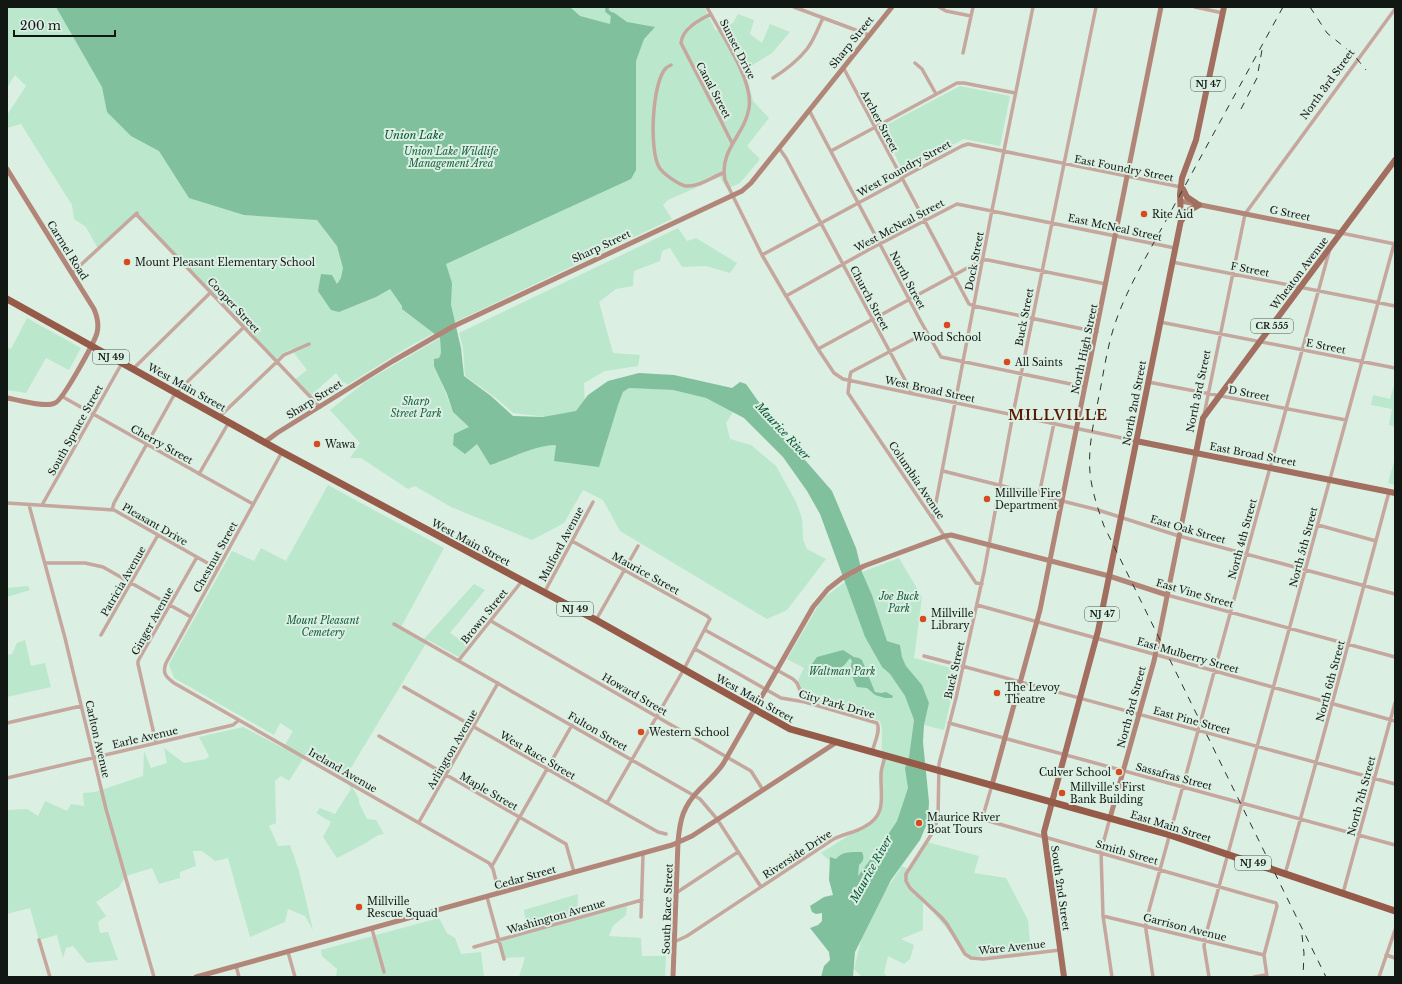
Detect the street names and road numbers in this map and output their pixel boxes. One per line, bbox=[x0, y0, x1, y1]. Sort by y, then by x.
street label: Sharp Street bbox=[826, 13, 877, 71]
street label: Sunset Drive bbox=[717, 17, 758, 82]
street label: North 3rd Street bbox=[1297, 46, 1357, 122]
street label: Canal Street bbox=[693, 60, 734, 121]
road number: NJ 47 bbox=[1191, 77, 1225, 91]
street label: Archer Street bbox=[857, 87, 901, 154]
street label: West Foundry Street bbox=[854, 137, 953, 200]
street label: East Foundry Street bbox=[1073, 152, 1175, 185]
street label: West McNeal Street bbox=[851, 196, 947, 255]
street label: G Street bbox=[1268, 203, 1312, 224]
street label: East McNeal Street bbox=[1066, 211, 1164, 244]
street label: Carmel Road bbox=[44, 218, 91, 283]
street label: Sharp Street bbox=[570, 227, 633, 266]
street label: Dock Street bbox=[962, 230, 987, 292]
street label: Wheaton Avenue bbox=[1267, 234, 1331, 313]
street label: North Street bbox=[887, 249, 928, 312]
street label: F Street bbox=[1229, 259, 1271, 280]
street label: Church Street bbox=[847, 264, 892, 333]
street label: Cooper Street bbox=[205, 275, 263, 336]
street label: Buck Street bbox=[1013, 287, 1037, 347]
street label: North High Street bbox=[1069, 303, 1100, 395]
road number: CR 555 bbox=[1251, 319, 1293, 333]
street label: E Street bbox=[1305, 336, 1347, 357]
street label: North 3rd Street bbox=[1183, 348, 1214, 434]
road number: NJ 49 bbox=[93, 350, 129, 364]
street label: North 2nd Street bbox=[1120, 359, 1149, 447]
street label: West Main Street bbox=[144, 360, 228, 414]
street label: West Broad Street bbox=[883, 373, 976, 405]
street label: Sharp Street bbox=[284, 377, 345, 422]
street label: South Spruce Street bbox=[45, 382, 106, 478]
street label: D Street bbox=[1227, 383, 1271, 404]
street label: Cherry Street bbox=[128, 422, 195, 467]
street label: Columbia Avenue bbox=[886, 439, 948, 522]
street label: East Broad Street bbox=[1208, 440, 1298, 469]
street label: North 4th Street bbox=[1225, 497, 1260, 581]
street label: Pleasant Drive bbox=[120, 500, 190, 549]
street label: Mulford Avenue bbox=[536, 504, 587, 584]
street label: North 5th Street bbox=[1286, 505, 1321, 589]
street label: East Oak Street bbox=[1149, 512, 1227, 547]
street label: West Main Street bbox=[428, 516, 513, 569]
street label: Chestnut Street bbox=[191, 519, 240, 595]
street label: Patricia Avenue bbox=[98, 544, 149, 619]
street label: Maurice Street bbox=[610, 549, 682, 597]
street label: East Vine Street bbox=[1154, 576, 1235, 611]
street label: Ginger Avenue bbox=[128, 585, 177, 658]
street label: Brown Street bbox=[458, 586, 511, 646]
road number: NJ 49 bbox=[557, 602, 593, 616]
road number: NJ 47 bbox=[1085, 607, 1119, 621]
street label: East Mulberry Street bbox=[1135, 635, 1241, 676]
street label: North 6th Street bbox=[1313, 639, 1348, 723]
street label: Buck Street bbox=[942, 640, 967, 700]
street label: North 3rd Street bbox=[1114, 665, 1149, 749]
street label: Howard Street bbox=[600, 670, 670, 719]
street label: West Main Street bbox=[712, 671, 796, 725]
street label: City Park Drive bbox=[797, 687, 877, 722]
street label: Carlton Avenue bbox=[82, 699, 113, 779]
street label: East Pine Street bbox=[1152, 704, 1232, 737]
street label: Arlington Avenue bbox=[424, 707, 481, 792]
street label: Fulton Street bbox=[566, 709, 630, 754]
street label: Earle Avenue bbox=[111, 724, 180, 751]
street label: West Race Street bbox=[497, 728, 578, 783]
street label: Ireland Avenue bbox=[306, 745, 380, 796]
street label: North 7th Street bbox=[1345, 755, 1378, 838]
street label: Sassafras Street bbox=[1134, 760, 1214, 793]
street label: Maple Street bbox=[457, 770, 520, 813]
street label: East Main Street bbox=[1129, 808, 1213, 845]
street label: Riverside Drive bbox=[760, 827, 834, 882]
street label: Smith Street bbox=[1094, 837, 1160, 868]
street label: South 2nd Street bbox=[1048, 845, 1073, 932]
road number: NJ 49 bbox=[1235, 856, 1271, 870]
street label: Cedar Street bbox=[493, 862, 558, 892]
street label: South Race Street bbox=[659, 863, 676, 955]
street label: Washington Avenue bbox=[504, 896, 607, 937]
street label: Garrison Avenue bbox=[1142, 911, 1228, 944]
street label: Ware Avenue bbox=[977, 937, 1046, 958]

